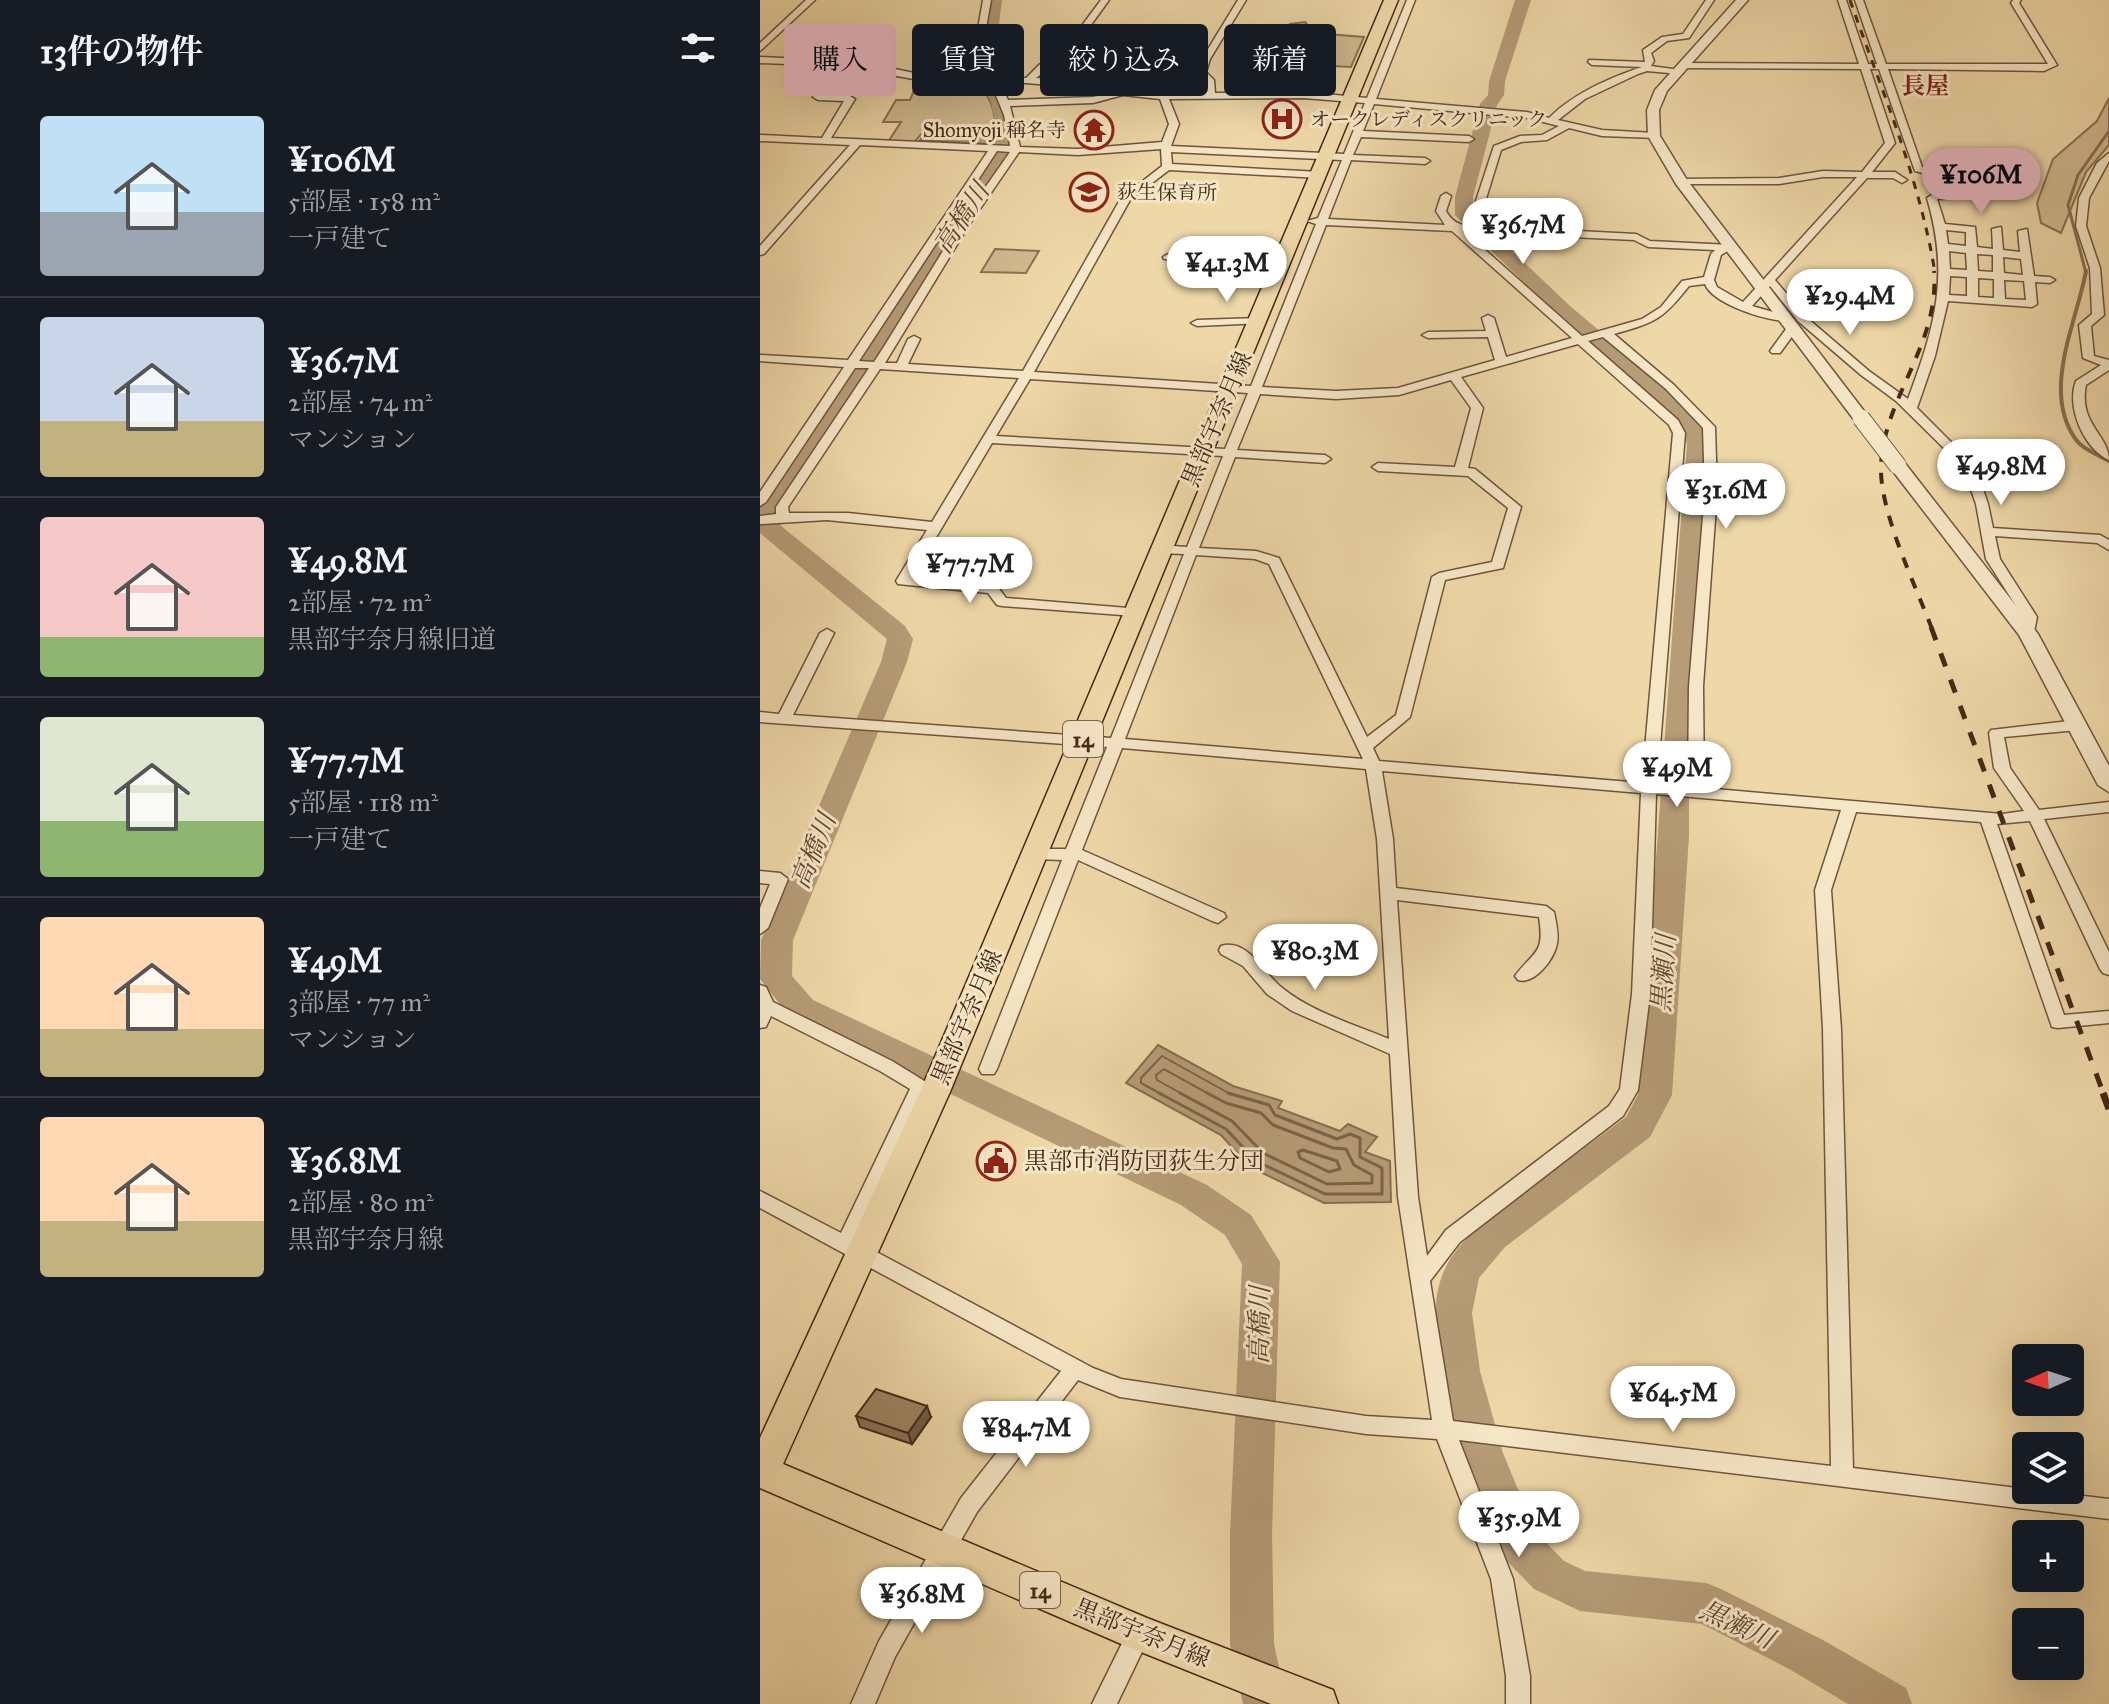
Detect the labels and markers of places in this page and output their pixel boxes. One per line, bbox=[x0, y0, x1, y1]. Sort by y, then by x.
hospital icon: オークレディスクリニック bbox=[1261, 98, 1303, 140]
place label: オークレディスクリニック bbox=[1310, 107, 1547, 131]
temple icon: Shomyoji 稱名寺 bbox=[1073, 109, 1115, 151]
place label: Shomyoji 稱名寺 bbox=[923, 118, 1066, 142]
pin: ¥106M bbox=[1925, 148, 2037, 216]
school or university icon: 荻生保育所 bbox=[1068, 171, 1110, 213]
place label: 荻生保育所 bbox=[1117, 180, 1217, 204]
pin: ¥36.7M bbox=[1458, 198, 1588, 266]
pin: ¥41.3M bbox=[1162, 236, 1292, 304]
pin: ¥29.4M bbox=[1785, 269, 1915, 337]
pin: ¥49.8M bbox=[1936, 439, 2066, 507]
pin: ¥31.6M bbox=[1661, 463, 1791, 531]
pin: ¥77.7M bbox=[905, 537, 1035, 605]
pin: ¥49M bbox=[1630, 741, 1724, 809]
pin: ¥80.3M bbox=[1250, 924, 1380, 992]
public building icon: 黒部市消防団荻生分団 bbox=[975, 1140, 1017, 1182]
place label: 黒部市消防団荻生分団 bbox=[1024, 1146, 1264, 1176]
pin: ¥64.5M bbox=[1608, 1366, 1738, 1434]
pin: ¥84.7M bbox=[961, 1401, 1091, 1469]
pin: ¥35.9M bbox=[1454, 1491, 1584, 1559]
pin: ¥36.8M bbox=[857, 1567, 987, 1635]

